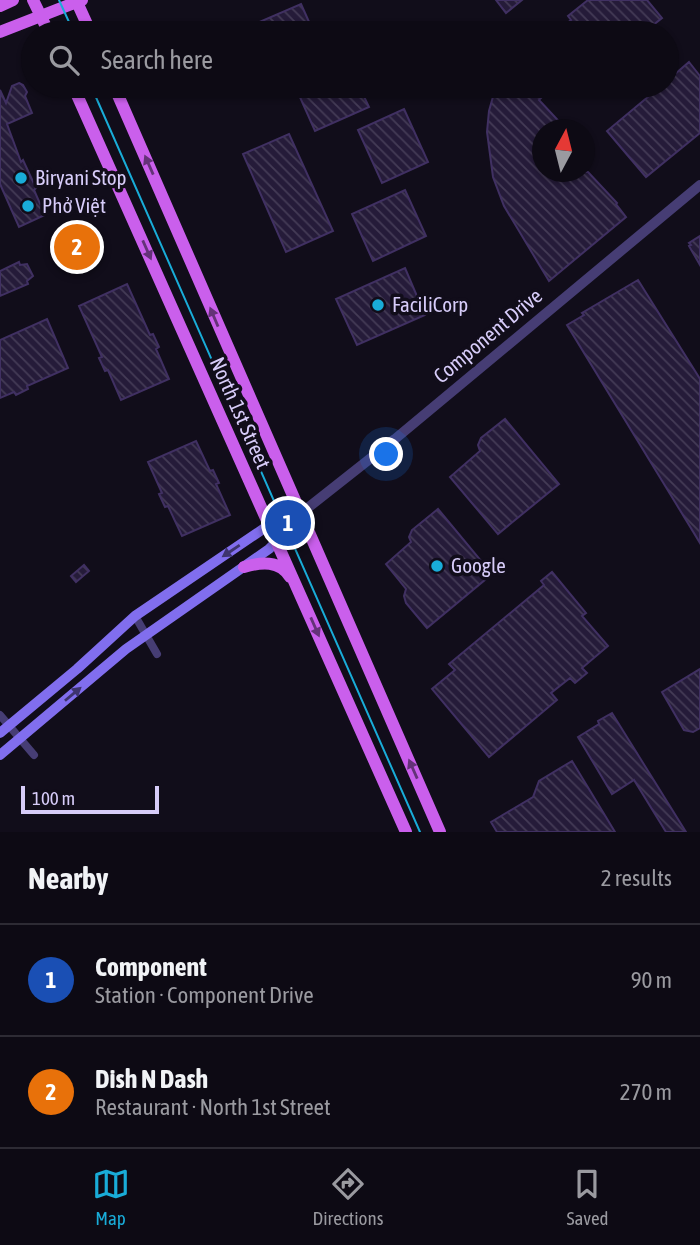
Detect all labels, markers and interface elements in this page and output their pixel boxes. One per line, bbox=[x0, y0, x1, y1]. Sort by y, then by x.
search box bbox=[21, 21, 679, 98]
icon: search bbox=[45, 41, 83, 79]
text: Search here bbox=[101, 45, 213, 75]
north arrow bbox=[532, 119, 595, 182]
one-way arrow bbox=[143, 155, 154, 176]
place label: Biryani Stop bbox=[35, 165, 127, 189]
marker: Biryani Stop bbox=[13, 170, 29, 186]
place label: Phở Việt bbox=[42, 193, 106, 217]
marker: Phở Việt bbox=[20, 198, 36, 214]
pin: 2 bbox=[54, 221, 100, 273]
one-way arrow bbox=[141, 240, 153, 260]
street label: Component Drive bbox=[428, 283, 546, 387]
place label: FaciliCorp bbox=[392, 292, 468, 316]
marker: FaciliCorp bbox=[370, 297, 386, 313]
one-way arrow bbox=[208, 307, 220, 327]
street label: North 1st Street bbox=[206, 353, 276, 472]
your location bbox=[369, 437, 403, 471]
pin: 1 bbox=[265, 497, 311, 549]
one-way arrow bbox=[222, 544, 240, 558]
place label: Google bbox=[451, 553, 506, 577]
marker: Google bbox=[429, 558, 445, 574]
one-way arrow bbox=[309, 617, 321, 637]
one-way arrow bbox=[64, 687, 81, 702]
one-way arrow bbox=[407, 759, 418, 780]
scale bar bbox=[21, 783, 159, 815]
text: 100 m bbox=[32, 787, 75, 809]
text: Nearby bbox=[28, 861, 108, 895]
text: 2 results bbox=[601, 865, 672, 891]
text: Component bbox=[95, 952, 207, 982]
text: 1 bbox=[46, 967, 56, 993]
text: 90 m bbox=[631, 967, 672, 993]
text: Station · Component Drive bbox=[95, 982, 314, 1008]
text: Dish N Dash bbox=[95, 1064, 208, 1094]
text: 2 bbox=[46, 1079, 56, 1105]
text: 270 m bbox=[620, 1079, 672, 1105]
text: Restaurant · North 1st Street bbox=[95, 1094, 331, 1120]
tab: Map bbox=[92, 1165, 130, 1229]
tab: Directions bbox=[313, 1165, 383, 1229]
tab: Saved bbox=[566, 1165, 608, 1229]

